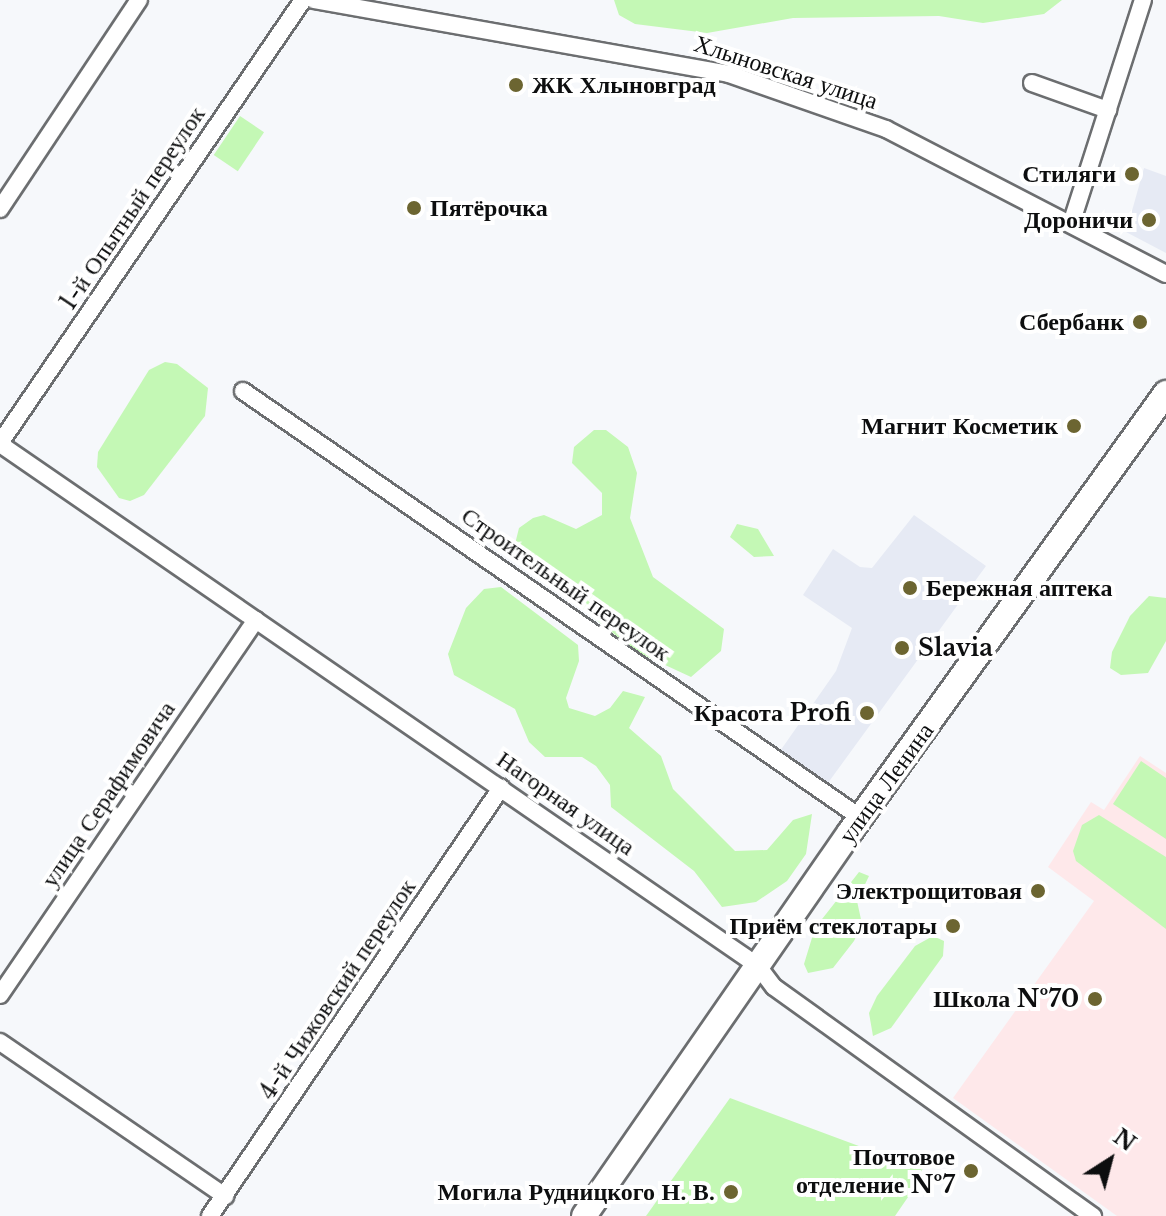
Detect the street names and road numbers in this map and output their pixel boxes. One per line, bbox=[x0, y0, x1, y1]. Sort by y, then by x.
street label: Хлыновская улица bbox=[691, 29, 881, 115]
street label: 1-й Опытный переулок bbox=[53, 101, 211, 315]
street label: Строительный переулок bbox=[456, 501, 676, 667]
street label: улица Серафимовича bbox=[35, 695, 181, 893]
street label: улица Ленина bbox=[833, 717, 939, 849]
street label: Нагорная улица bbox=[491, 745, 641, 861]
street label: 4-й Чижовский переулок bbox=[253, 873, 421, 1105]

